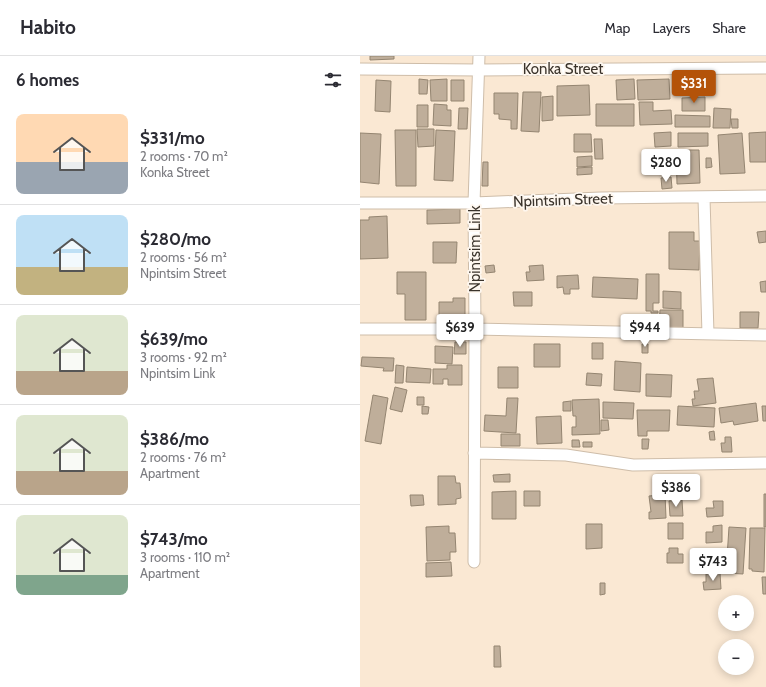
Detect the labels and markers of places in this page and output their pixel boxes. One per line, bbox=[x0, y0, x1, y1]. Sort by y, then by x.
pin: $331 bbox=[670, 70, 718, 104]
pin: $280 bbox=[642, 149, 690, 183]
pin: $639 bbox=[436, 314, 484, 348]
pin: $944 bbox=[621, 314, 669, 348]
pin: $386 bbox=[652, 474, 700, 508]
pin: $743 bbox=[689, 548, 737, 582]

